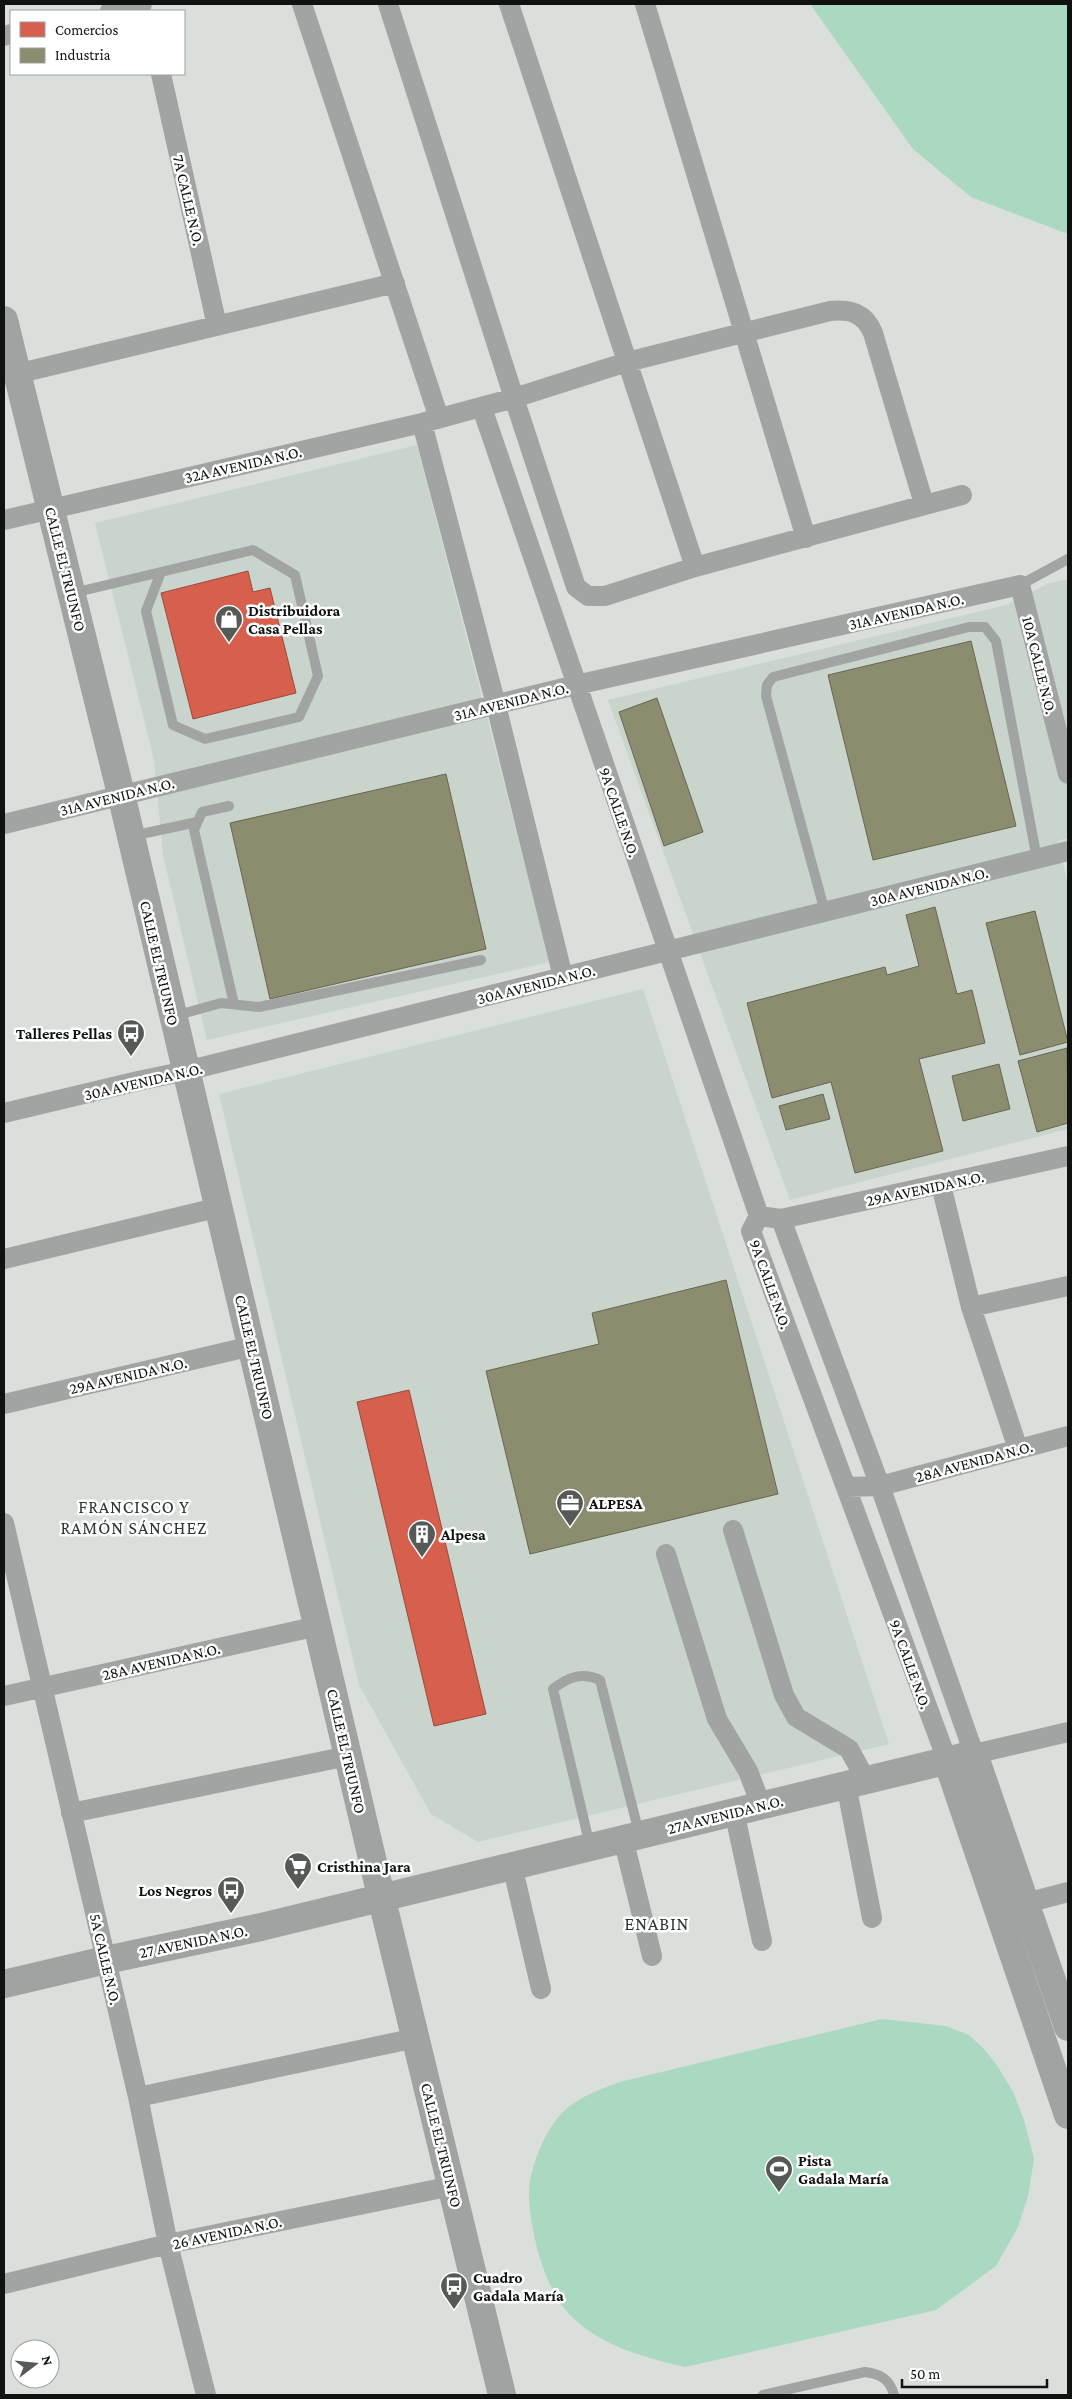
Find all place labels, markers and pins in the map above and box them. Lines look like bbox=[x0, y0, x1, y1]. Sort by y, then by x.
place label: Distribuidora Casa Pellas bbox=[248, 602, 341, 637]
shop icon: Distribuidora Casa Pellas bbox=[214, 604, 244, 643]
bus stop icon: Talleres Pellas bbox=[116, 1018, 146, 1057]
place label: Talleres Pellas bbox=[16, 1025, 112, 1042]
office icon: ALPESA bbox=[555, 1488, 585, 1527]
place label: ALPESA bbox=[588, 1495, 643, 1512]
building icon: Alpesa bbox=[407, 1519, 437, 1558]
place label: Alpesa bbox=[440, 1526, 486, 1543]
supermarket icon: Cristhina Jara bbox=[283, 1851, 313, 1890]
place label: Cristhina Jara bbox=[317, 1858, 411, 1875]
bus stop icon: Los Negros bbox=[216, 1875, 246, 1914]
place label: Los Negros bbox=[138, 1882, 212, 1899]
place label: Pista Gadala María bbox=[798, 2152, 889, 2187]
sports icon: Pista Gadala María bbox=[764, 2154, 794, 2193]
place label: Cuadro Gadala María bbox=[473, 2269, 564, 2304]
bus stop icon: Cuadro Gadala María bbox=[439, 2271, 469, 2310]

